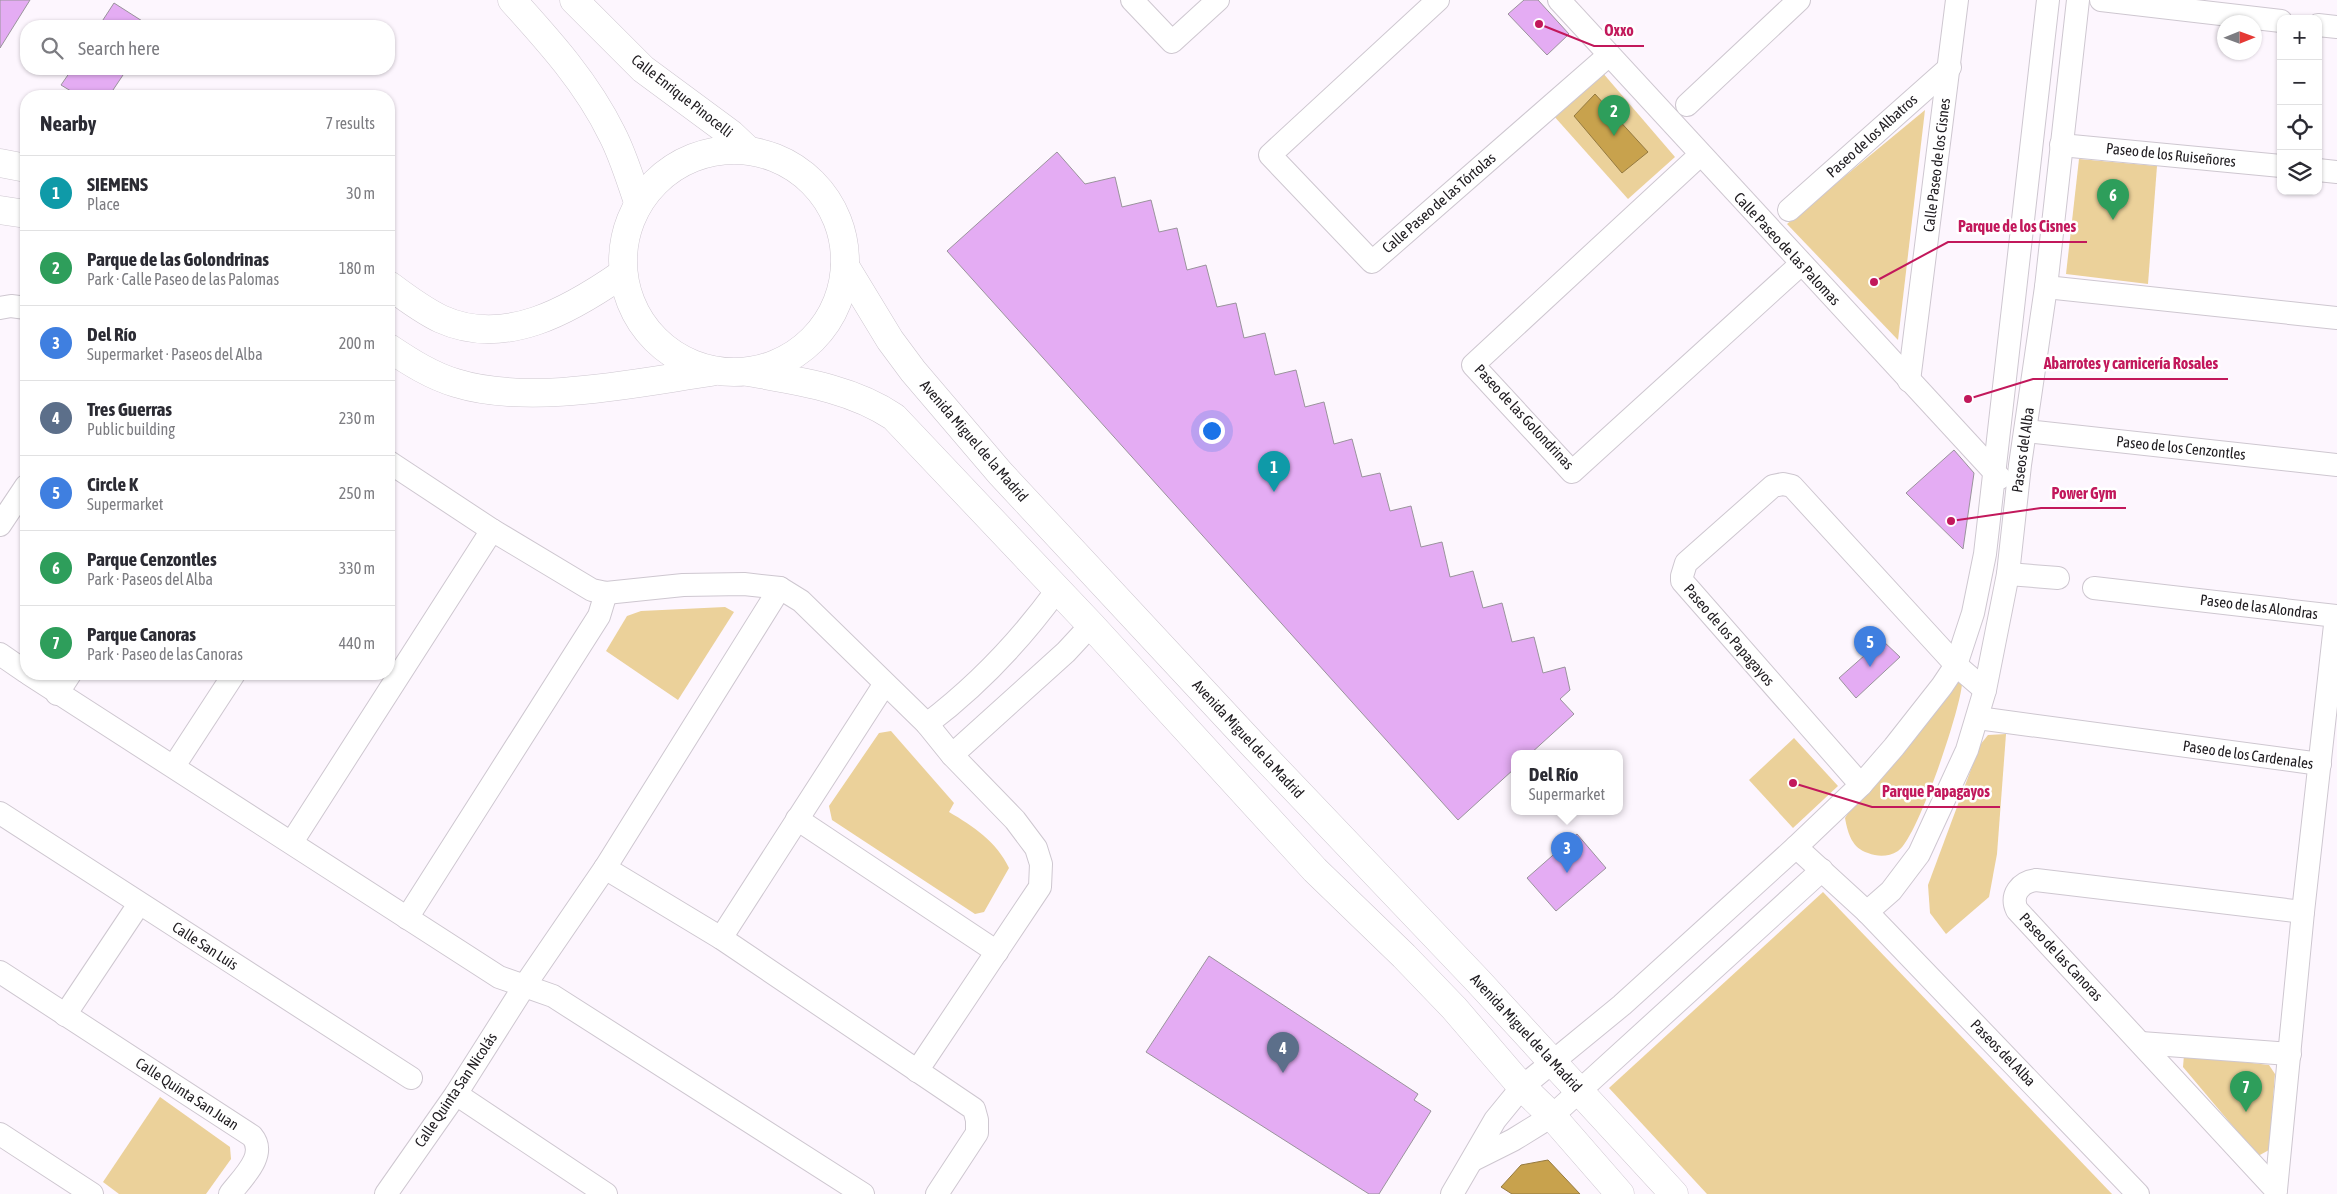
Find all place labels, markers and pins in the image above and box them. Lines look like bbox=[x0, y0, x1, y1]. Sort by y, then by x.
callout: Oxxo bbox=[1594, 15, 1644, 46]
pin: 2 bbox=[1598, 95, 1630, 136]
pin: 6 bbox=[2097, 179, 2129, 220]
callout: Parque de los Cisnes bbox=[1948, 211, 2087, 242]
callout: Abarrotes y carnicería Rosales bbox=[2033, 348, 2228, 379]
pin: 1 bbox=[1258, 451, 1290, 492]
callout: Power Gym bbox=[2041, 477, 2126, 508]
pin: 5 bbox=[1854, 626, 1886, 667]
callout: Parque Papagayos bbox=[1872, 776, 2000, 807]
pin: 3 bbox=[1551, 832, 1583, 873]
pin: 4 bbox=[1267, 1032, 1299, 1073]
pin: 7 bbox=[2230, 1071, 2262, 1112]

